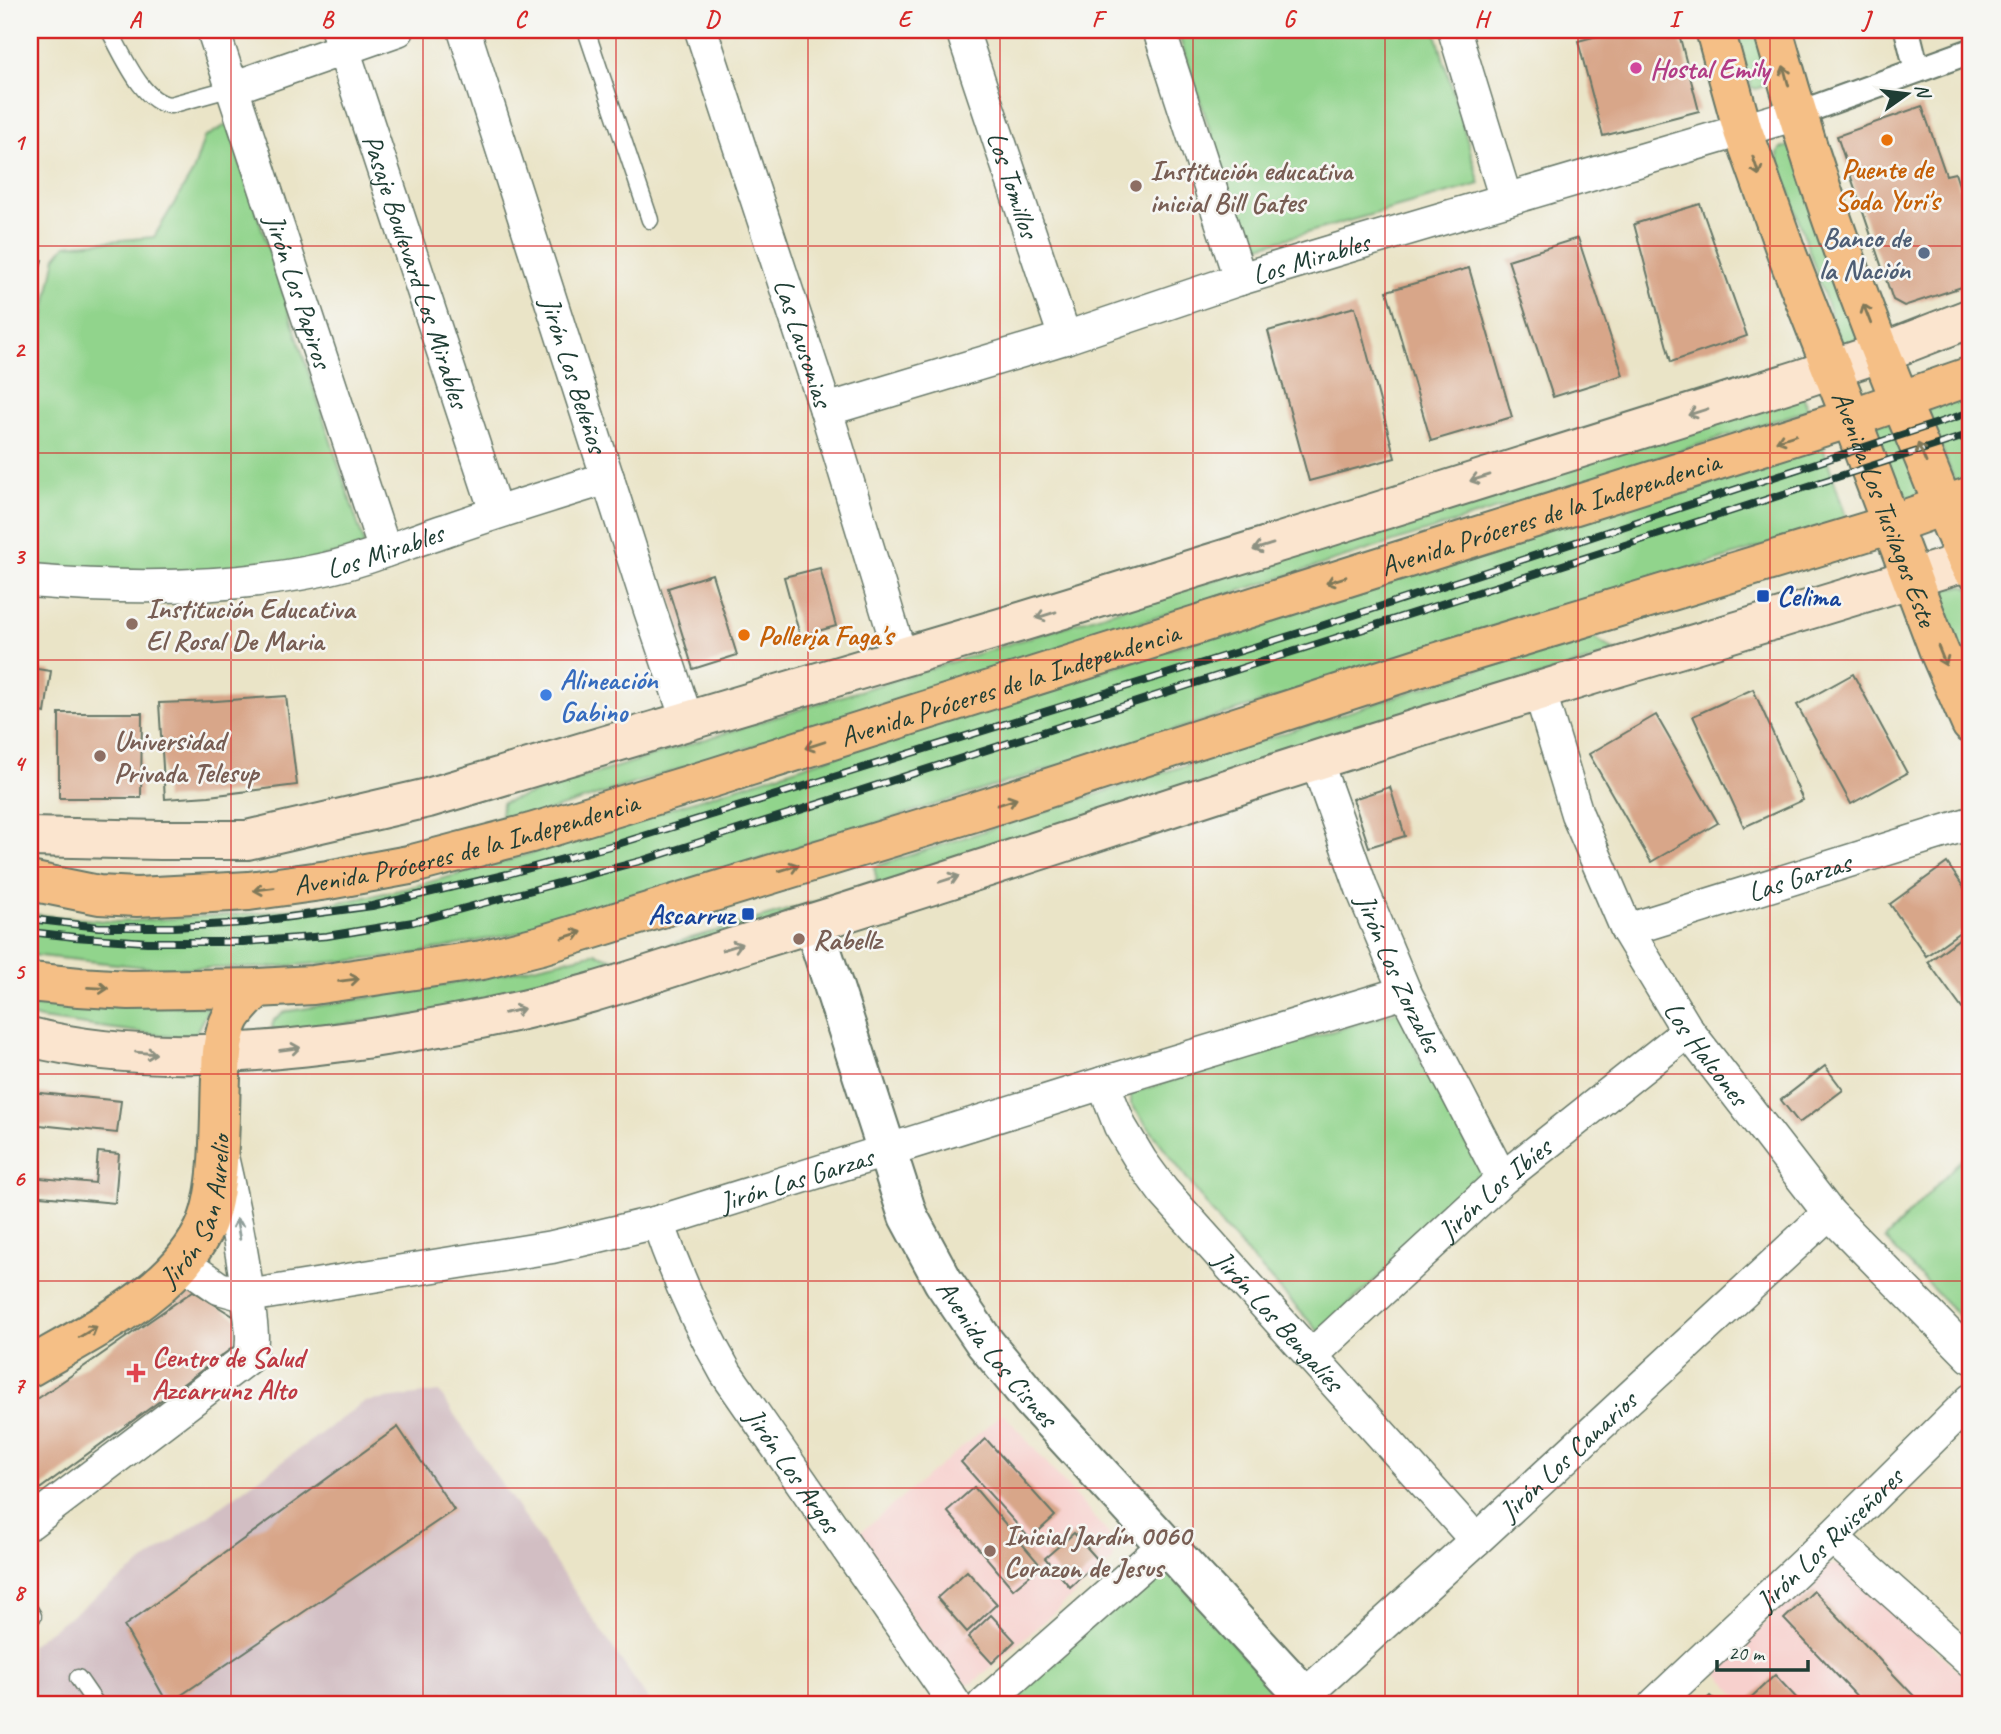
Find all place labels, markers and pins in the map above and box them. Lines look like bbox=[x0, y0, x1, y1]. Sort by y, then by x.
place label: Hostal Emily bbox=[1650, 51, 1773, 86]
marker: Hostal Emily bbox=[1628, 60, 1644, 76]
marker: Puente de Soda Yuri's bbox=[1879, 132, 1895, 148]
place label: Puente de Soda Yuri's bbox=[1835, 151, 1943, 218]
place label: Institución educativa inicial Bill Gates bbox=[1150, 153, 1355, 220]
marker: Institución educativa inicial Bill Gates bbox=[1128, 178, 1144, 194]
place label: Banco de la Nación bbox=[1819, 220, 1913, 287]
marker: Banco de la Nación bbox=[1916, 245, 1932, 261]
place label: Celima bbox=[1777, 579, 1842, 614]
marker: Celima bbox=[1755, 588, 1771, 604]
place label: Institución Educativa El Rosal De Maria bbox=[146, 591, 357, 658]
marker: Institución Educativa El Rosal De Maria bbox=[124, 616, 140, 632]
place label: Pollerįa Faga's bbox=[758, 618, 896, 653]
marker: Pollerįa Faga's bbox=[736, 627, 752, 643]
place label: Alineación Gabino bbox=[560, 662, 659, 729]
marker: Alineación Gabino bbox=[538, 687, 554, 703]
place label: Universidad Privada Telesup bbox=[114, 723, 261, 790]
marker: Universidad Privada Telesup bbox=[92, 748, 108, 764]
place label: Ascarruz bbox=[648, 897, 737, 932]
marker: Ascarruz bbox=[740, 906, 756, 922]
place label: Rabellz bbox=[813, 922, 884, 957]
marker: Rabellz bbox=[791, 931, 807, 947]
place label: Centro de Salud Azcarrunz Alto bbox=[152, 1340, 309, 1407]
marker: Centro de Salud Azcarrunz Alto bbox=[126, 1363, 146, 1383]
place label: Inicial Jardín 0060 Corazon de Jesus bbox=[1004, 1518, 1194, 1585]
marker: Inicial Jardín 0060 Corazon de Jesus bbox=[982, 1543, 998, 1559]

